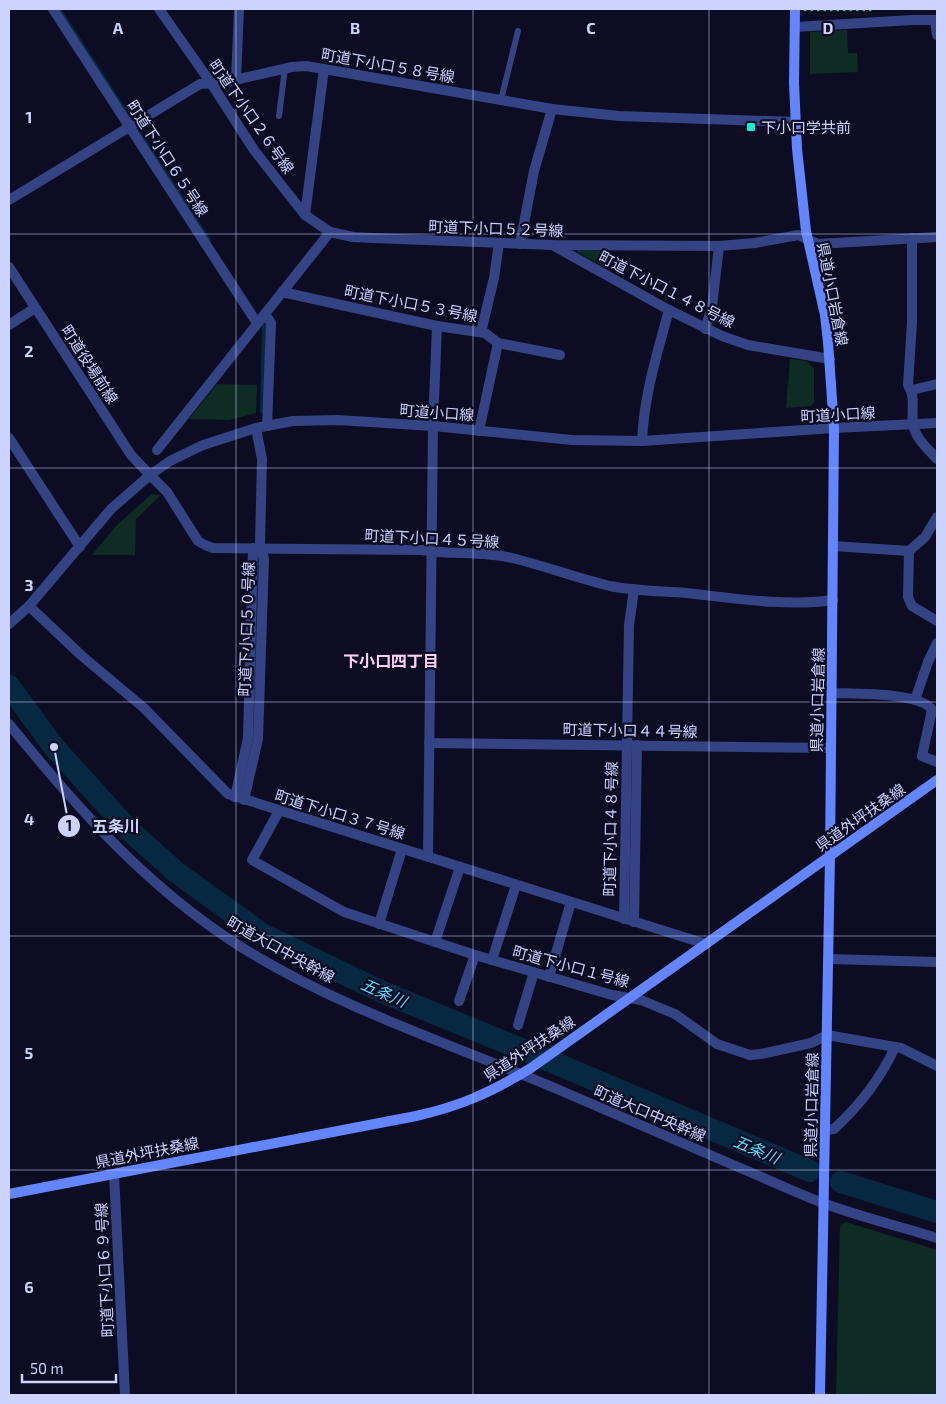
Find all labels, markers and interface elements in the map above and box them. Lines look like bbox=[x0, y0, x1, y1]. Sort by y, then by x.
text: A bbox=[113, 18, 124, 37]
text: B bbox=[350, 18, 360, 37]
text: C bbox=[586, 18, 596, 37]
text: D bbox=[823, 18, 834, 37]
street label: 町道下小口５８号線 bbox=[320, 44, 456, 86]
street label: 町道下小口２６号線 bbox=[206, 56, 298, 176]
street label: 町道下小口６５号線 bbox=[124, 96, 212, 220]
text: 1 bbox=[26, 107, 32, 126]
place label: 下小口学共前 bbox=[761, 118, 851, 136]
marker: 下小口学共前 bbox=[745, 121, 757, 133]
street label: 町道下小口５２号線 bbox=[428, 217, 564, 239]
street label: 県道小口岩倉線 bbox=[814, 241, 852, 347]
street label: 町道下小口１４８号線 bbox=[596, 247, 738, 331]
street label: 町道下小口５３号線 bbox=[343, 281, 479, 325]
street label: 町道役場前線 bbox=[58, 321, 122, 407]
text: 2 bbox=[24, 341, 34, 360]
street label: 町道小口線 bbox=[399, 400, 475, 424]
street label: 町道小口線 bbox=[800, 403, 876, 425]
street label: 町道下小口４５号線 bbox=[364, 525, 500, 551]
street label: 町道下小口５０号線 bbox=[235, 561, 257, 697]
text: 3 bbox=[24, 575, 34, 594]
street label: 県道小口岩倉線 bbox=[807, 647, 827, 753]
district label: 下小口四丁目 bbox=[343, 651, 439, 670]
street label: 町道下小口４４号線 bbox=[562, 720, 698, 740]
street label: 町道下小口４８号線 bbox=[600, 761, 620, 897]
street label: 県道外坪扶桑線 bbox=[812, 780, 908, 854]
street label: 町道下小口３７号線 bbox=[273, 786, 407, 842]
text: 4 bbox=[24, 809, 34, 828]
callout: 五条川 bbox=[57, 810, 150, 841]
text: 1 bbox=[66, 816, 72, 834]
text: 五条川 bbox=[92, 816, 140, 835]
street label: 町道大口中央幹線 bbox=[224, 912, 338, 986]
street label: 町道下小口１号線 bbox=[511, 942, 631, 990]
water label: 五条川 bbox=[358, 974, 412, 1011]
street label: 県道外坪扶桑線 bbox=[480, 1012, 578, 1084]
text: 5 bbox=[25, 1043, 34, 1062]
street label: 県道小口岩倉線 bbox=[801, 1052, 821, 1158]
street label: 町道大口中央幹線 bbox=[591, 1081, 709, 1145]
water label: 五条川 bbox=[731, 1131, 785, 1168]
street label: 県道外坪扶桑線 bbox=[94, 1133, 200, 1171]
street label: 町道下小口６９号線 bbox=[91, 1202, 117, 1338]
text: 6 bbox=[24, 1277, 34, 1296]
scale bar bbox=[22, 1352, 116, 1384]
text: 50 m bbox=[30, 1359, 64, 1377]

